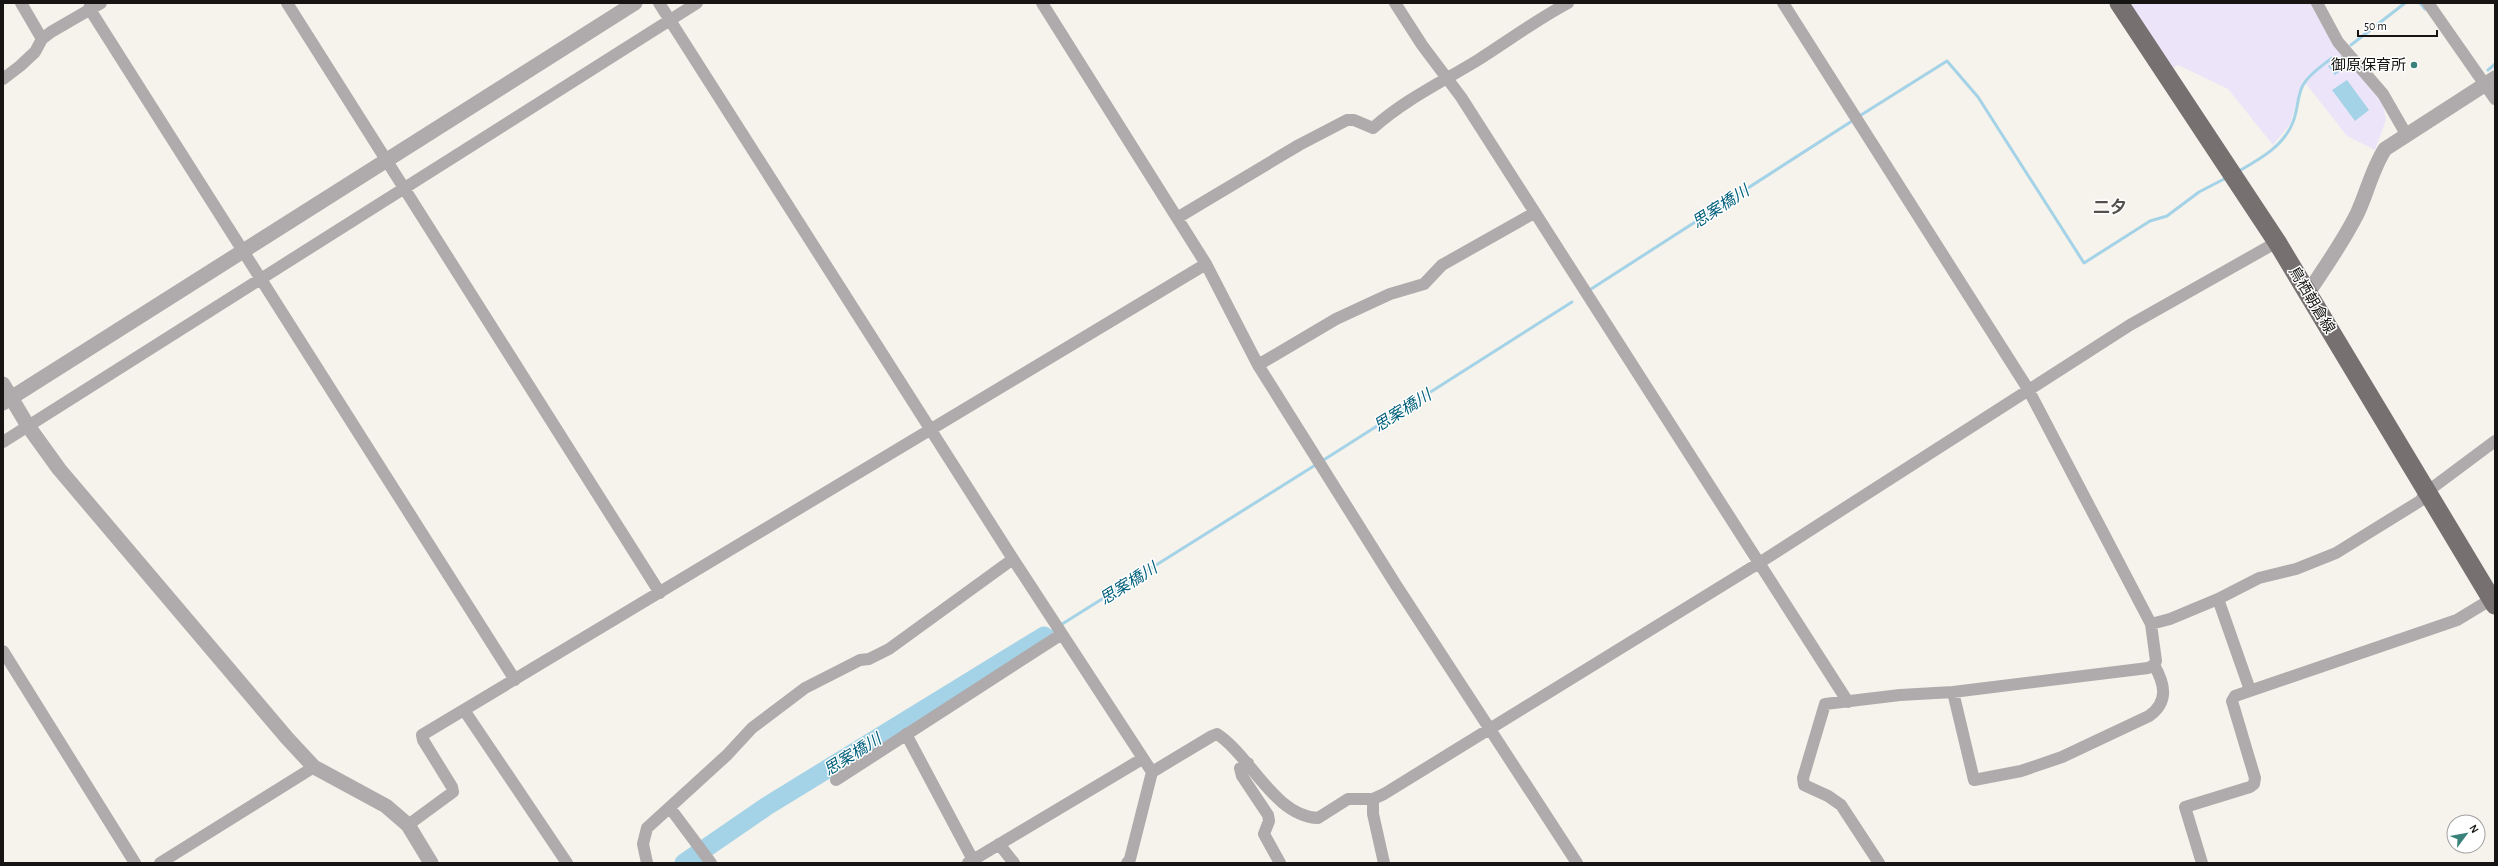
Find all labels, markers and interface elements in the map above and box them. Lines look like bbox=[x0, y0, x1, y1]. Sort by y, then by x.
scale bar bbox=[2358, 12, 2437, 38]
text: 50 m bbox=[2364, 20, 2387, 32]
place label: 御原保育所 bbox=[2331, 57, 2406, 73]
marker: 御原保育所 bbox=[2409, 60, 2419, 70]
water label: 思案橋川 bbox=[1689, 181, 1753, 231]
district label: 二夕 bbox=[2093, 198, 2127, 216]
street label: 鳥栖朝倉線 bbox=[2286, 264, 2338, 336]
water label: 思案橋川 bbox=[1371, 385, 1436, 435]
water label: 思案橋川 bbox=[1097, 558, 1162, 608]
water label: 思案橋川 bbox=[821, 729, 886, 779]
north arrow bbox=[2446, 814, 2486, 854]
text: N bbox=[2467, 823, 2481, 835]

